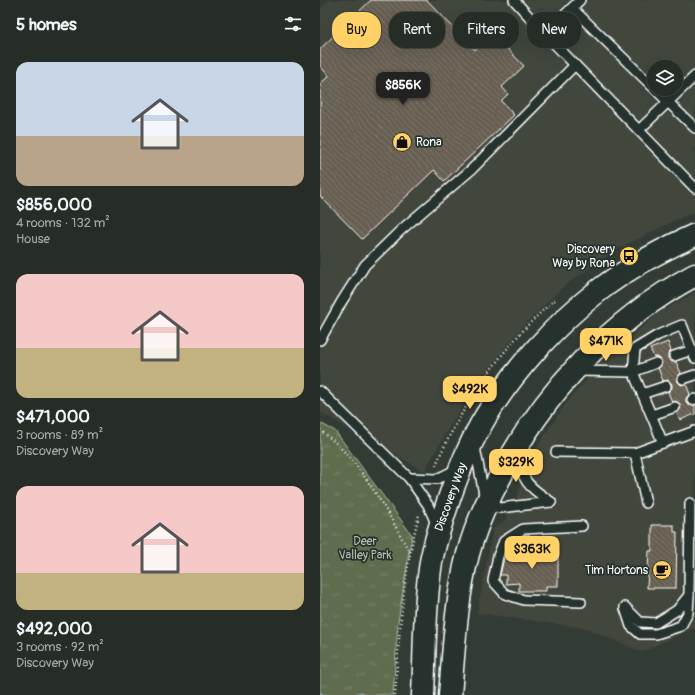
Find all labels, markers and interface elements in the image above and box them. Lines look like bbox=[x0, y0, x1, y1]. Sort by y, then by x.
chip: Buy bbox=[332, 12, 381, 48]
chip: Rent bbox=[389, 12, 445, 48]
chip: Filters bbox=[453, 12, 519, 48]
chip: New bbox=[527, 12, 581, 48]
icon: filters bbox=[282, 13, 304, 35]
text: 5 homes bbox=[16, 14, 77, 35]
map controls bbox=[647, 60, 683, 96]
button: layers bbox=[647, 60, 683, 96]
pin: $856K bbox=[375, 72, 431, 106]
text: $856K bbox=[385, 77, 421, 93]
icon: home bbox=[124, 88, 196, 160]
shop icon: Rona bbox=[391, 131, 413, 153]
place label: Rona bbox=[416, 135, 442, 150]
text: $856,000 bbox=[16, 194, 92, 215]
text: 4 rooms · 132 m² bbox=[16, 215, 110, 231]
text: House bbox=[16, 231, 50, 247]
place label: Discovery Way by Rona bbox=[552, 242, 615, 271]
bus stop icon: Discovery Way by Rona bbox=[618, 245, 640, 267]
icon: home bbox=[124, 300, 196, 372]
pin: $471K bbox=[578, 328, 634, 362]
text: $471K bbox=[589, 333, 623, 349]
pin: $492K bbox=[442, 376, 498, 410]
text: $492K bbox=[452, 381, 488, 397]
text: $471,000 bbox=[16, 406, 90, 427]
text: 3 rooms · 89 m² bbox=[16, 427, 103, 443]
text: Discovery Way bbox=[16, 443, 94, 459]
pin: $329K bbox=[488, 449, 544, 483]
text: $329K bbox=[498, 454, 534, 470]
street label: Discovery Way bbox=[432, 461, 470, 533]
icon: home bbox=[124, 512, 196, 584]
park label: Deer Valley Park bbox=[338, 534, 392, 563]
pin: $363K bbox=[504, 536, 560, 570]
text: $363K bbox=[514, 541, 550, 557]
cafe icon: Tim Hortons bbox=[651, 559, 673, 581]
place label: Tim Hortons bbox=[585, 563, 649, 578]
text: $492,000 bbox=[16, 618, 92, 639]
text: 3 rooms · 92 m² bbox=[16, 639, 104, 655]
text: Discovery Way bbox=[16, 655, 94, 671]

